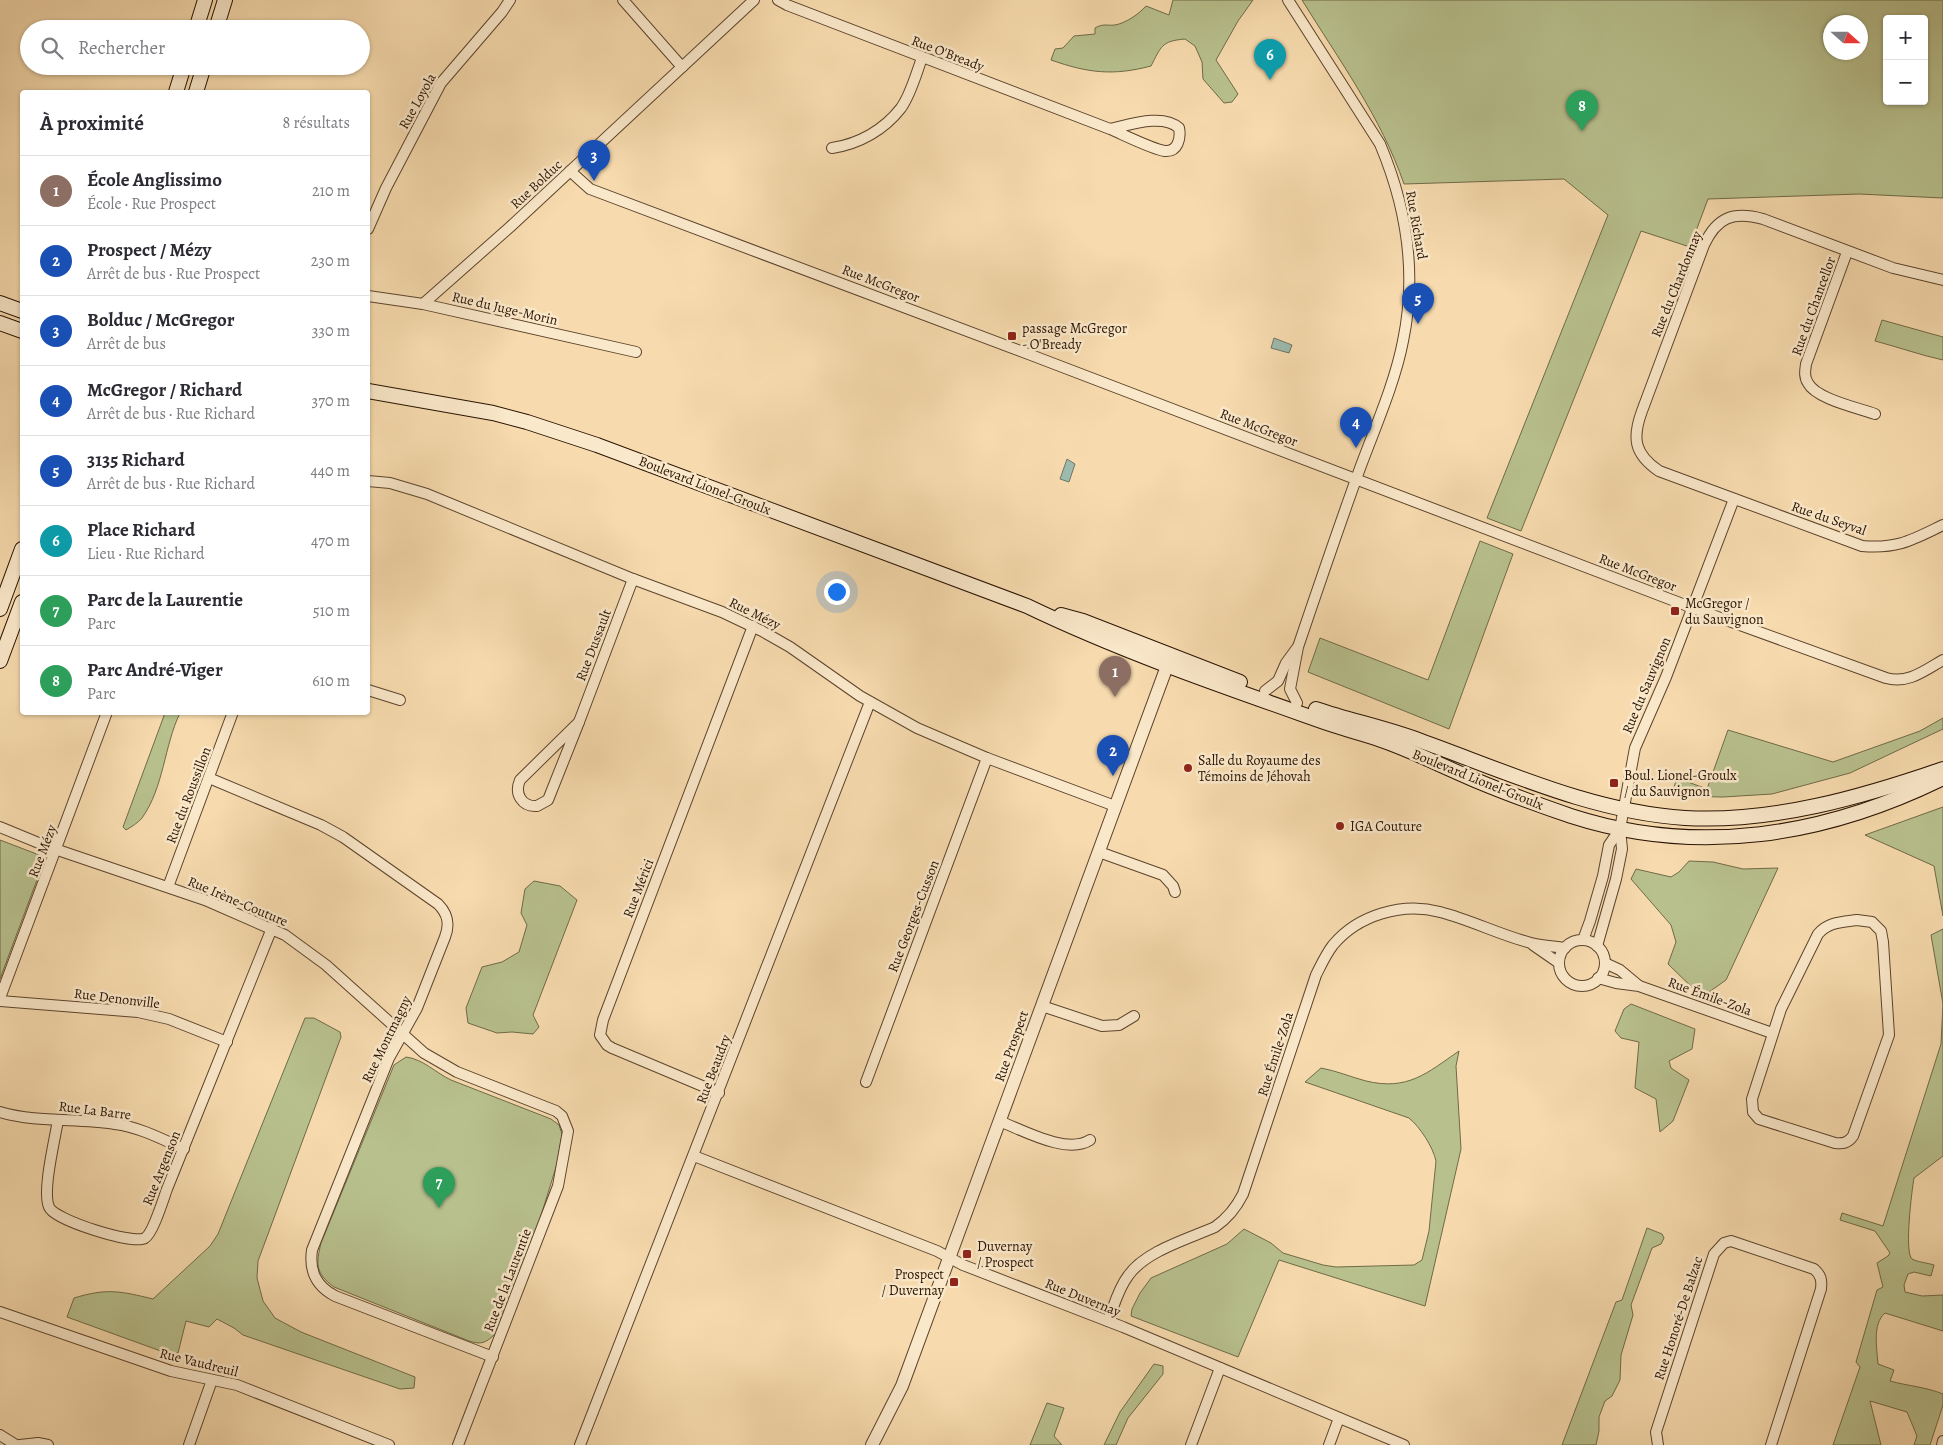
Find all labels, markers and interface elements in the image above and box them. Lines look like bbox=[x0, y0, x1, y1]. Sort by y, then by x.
north arrow bbox=[1823, 15, 1868, 60]
map controls bbox=[1883, 15, 1928, 105]
button: + bbox=[1883, 15, 1928, 60]
search box bbox=[20, 20, 370, 75]
street label: Rue O'Bready bbox=[909, 31, 988, 76]
icon: search bbox=[38, 34, 66, 62]
text: Rechercher bbox=[78, 35, 165, 61]
pin: 6 bbox=[1254, 39, 1286, 80]
button: − bbox=[1883, 60, 1928, 105]
street label: Rue Loyola bbox=[394, 69, 441, 133]
pin: 8 bbox=[1566, 90, 1598, 131]
text: À proximité bbox=[40, 109, 144, 137]
text: 8 résultats bbox=[282, 112, 350, 134]
pin: 3 bbox=[578, 140, 610, 181]
street label: Rue Bolduc bbox=[506, 155, 566, 213]
text: École Anglissimo bbox=[87, 167, 222, 193]
text: 1 bbox=[53, 180, 59, 202]
text: 210 m bbox=[312, 180, 350, 202]
street label: Rue Richard bbox=[1401, 189, 1432, 262]
text: École · Rue Prospect bbox=[87, 193, 216, 215]
street label: Rue du Chardonnay bbox=[1646, 228, 1707, 340]
text: Prospect / Mézy bbox=[87, 237, 211, 263]
text: 2 bbox=[52, 250, 60, 272]
text: 230 m bbox=[311, 250, 350, 272]
street label: Rue du Chancellor bbox=[1787, 253, 1840, 358]
street label: Rue McGregor bbox=[839, 260, 923, 307]
text: Arrêt de bus · Rue Prospect bbox=[87, 263, 260, 285]
pin: 5 bbox=[1402, 283, 1434, 324]
street label: Rue du Juge-Morin bbox=[450, 287, 560, 330]
text: Bolduc / McGregor bbox=[87, 307, 235, 333]
place label: passage McGregor - O'Bready bbox=[1022, 319, 1128, 354]
text: 3 bbox=[53, 320, 59, 342]
text: 330 m bbox=[312, 320, 350, 342]
marker: passage McGregor - O'Bready bbox=[1006, 330, 1018, 342]
text: Arrêt de bus bbox=[87, 333, 166, 355]
text: McGregor / Richard bbox=[87, 377, 242, 403]
text: 4 bbox=[52, 390, 60, 412]
text: 370 m bbox=[312, 390, 350, 412]
text: Arrêt de bus · Rue Richard bbox=[87, 403, 255, 425]
street label: Rue McGregor bbox=[1217, 404, 1301, 451]
pin: 4 bbox=[1340, 407, 1372, 448]
text: 3135 Richard bbox=[87, 447, 185, 473]
street label: Boulevard Lionel-Groulx bbox=[636, 451, 774, 520]
text: 5 bbox=[53, 460, 59, 482]
text: 440 m bbox=[310, 460, 350, 482]
text: Arrêt de bus · Rue Richard bbox=[87, 473, 255, 495]
street label: Rue du Seyval bbox=[1789, 497, 1869, 540]
text: Place Richard bbox=[87, 517, 195, 543]
text: 6 bbox=[52, 530, 60, 552]
text: 470 m bbox=[311, 530, 350, 552]
text: Lieu · Rue Richard bbox=[87, 543, 205, 565]
street label: Rue McGregor bbox=[1596, 549, 1680, 596]
your location bbox=[824, 579, 850, 605]
text: Parc de la Laurentie bbox=[87, 587, 243, 613]
street label: Rue Mézy bbox=[726, 593, 784, 634]
place label: McGregor / du Sauvignon bbox=[1685, 594, 1764, 629]
text: 7 bbox=[53, 600, 59, 622]
text: 510 m bbox=[313, 600, 350, 622]
marker: McGregor / du Sauvignon bbox=[1669, 605, 1681, 617]
street label: Rue Dussault bbox=[571, 606, 616, 684]
text: Parc bbox=[87, 613, 116, 635]
street label: Rue du Sauvignon bbox=[1618, 634, 1676, 736]
pin: 1 bbox=[1099, 656, 1131, 697]
text: Parc André-Viger bbox=[87, 657, 223, 683]
text: 8 bbox=[52, 670, 60, 692]
text: 610 m bbox=[312, 670, 350, 692]
text: Parc bbox=[87, 683, 116, 705]
pin: 2 bbox=[1097, 735, 1129, 776]
street label: Rue du Roussillon bbox=[161, 744, 216, 846]
street label: Boulevard Lionel-Groulx bbox=[1409, 744, 1547, 815]
place label: Salle du Royaume des Témoins de Jéhovah bbox=[1198, 751, 1321, 786]
marker: Salle du Royaume des Témoins de Jéhovah bbox=[1182, 762, 1194, 774]
place label: Boul. Lionel-Groulx / du Sauvignon bbox=[1624, 766, 1737, 801]
marker: Boul. Lionel-Groulx / du Sauvignon bbox=[1608, 777, 1620, 789]
place label: IGA Couture bbox=[1350, 817, 1422, 836]
marker: IGA Couture bbox=[1334, 820, 1346, 832]
street label: Rue Mézy bbox=[24, 821, 62, 880]
street label: Rue Mérici bbox=[619, 856, 658, 920]
street label: Rue Georges-Cusson bbox=[883, 857, 944, 975]
street label: Rue Irène-Couture bbox=[185, 872, 291, 931]
street label: Rue Émile-Zola bbox=[1665, 973, 1755, 1021]
street label: Rue Denonville bbox=[73, 984, 161, 1013]
street label: Rue Montmagny bbox=[357, 992, 416, 1086]
street label: Rue Prospect bbox=[990, 1008, 1033, 1084]
street label: Rue Émile-Zola bbox=[1253, 1009, 1298, 1099]
street label: Rue Beaudry bbox=[692, 1031, 736, 1107]
street label: Rue La Barre bbox=[58, 1097, 132, 1124]
street label: Rue Argenson bbox=[138, 1128, 185, 1208]
pin: 7 bbox=[423, 1167, 455, 1208]
street label: Rue de la Laurentie bbox=[479, 1226, 536, 1335]
place label: Duvernay / Prospect bbox=[977, 1237, 1034, 1272]
marker: Duvernay / Prospect bbox=[961, 1248, 973, 1260]
street label: Rue Honoré-De Balzac bbox=[1649, 1254, 1707, 1382]
place label: Prospect / Duvernay bbox=[881, 1265, 945, 1300]
street label: Rue Duvernay bbox=[1042, 1274, 1124, 1322]
marker: Prospect / Duvernay bbox=[948, 1276, 960, 1288]
street label: Rue Vaudreuil bbox=[158, 1344, 241, 1382]

